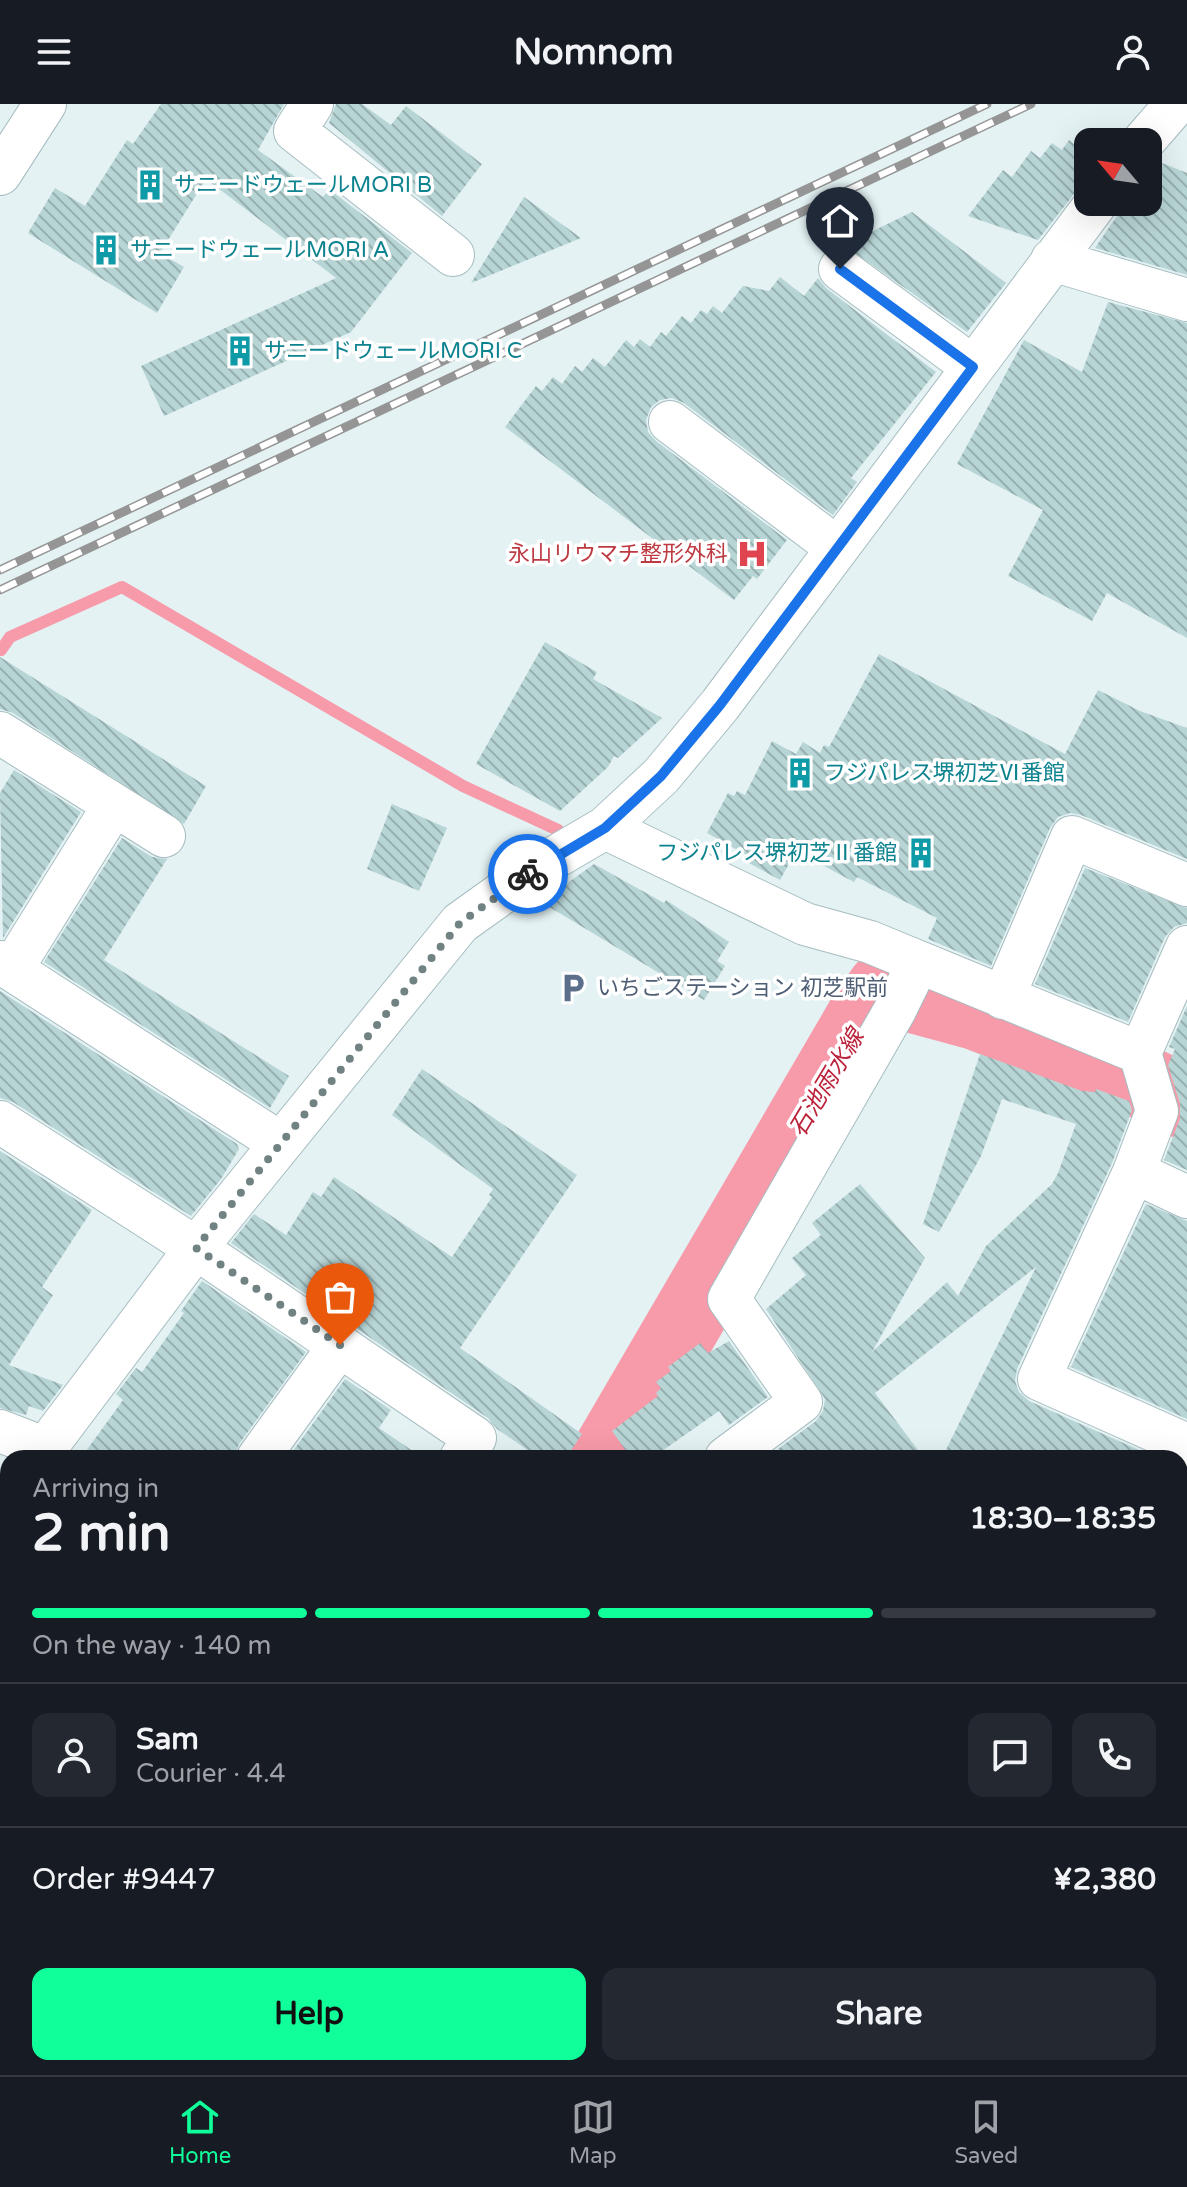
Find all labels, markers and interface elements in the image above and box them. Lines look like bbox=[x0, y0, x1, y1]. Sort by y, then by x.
icon: menu bbox=[32, 30, 76, 74]
icon: person bbox=[1111, 30, 1155, 74]
text: Nomnom bbox=[513, 31, 674, 74]
north arrow bbox=[1074, 128, 1162, 216]
map controls bbox=[1074, 128, 1162, 216]
building icon: サニードウェールMORI B bbox=[133, 168, 167, 202]
place label: サニードウェールMORI B bbox=[174, 172, 432, 198]
pin bbox=[806, 187, 874, 269]
icon: home bbox=[818, 199, 862, 243]
building icon: サニードウェールMORI A bbox=[89, 233, 123, 267]
place label: サニードウェールMORI A bbox=[130, 237, 389, 263]
building icon: サニードウェールMORI C bbox=[223, 334, 257, 368]
place label: サニードウェールMORI C bbox=[264, 338, 522, 364]
hospital icon: 永山リウマチ整形外科 bbox=[735, 537, 769, 571]
place label: 永山リウマチ整形外科 bbox=[508, 541, 728, 567]
building icon: フジパレス堺初芝Ⅵ番館 bbox=[783, 756, 817, 790]
place label: フジパレス堺初芝Ⅵ番館 bbox=[824, 760, 1065, 786]
courier bbox=[488, 834, 568, 914]
building icon: フジパレス堺初芝Ⅱ番館 bbox=[904, 836, 938, 870]
place label: フジパレス堺初芝Ⅱ番館 bbox=[656, 840, 897, 866]
icon: bike bbox=[506, 852, 550, 896]
parking icon: いちごステーション 初芝駅前 bbox=[556, 971, 590, 1005]
place label: いちごステーション 初芝駅前 bbox=[597, 975, 888, 1001]
water label: 石池雨水線 bbox=[784, 1022, 872, 1142]
pin bbox=[306, 1263, 374, 1345]
icon: bag bbox=[318, 1275, 362, 1319]
text: Arriving in bbox=[32, 1473, 159, 1504]
text: 18:30–18:35 bbox=[969, 1500, 1156, 1537]
text: 2 min bbox=[32, 1502, 171, 1565]
text: On the way · 140 m bbox=[32, 1630, 271, 1661]
button: person bbox=[32, 1713, 116, 1797]
button: chat bbox=[968, 1713, 1052, 1797]
button: phone bbox=[1072, 1713, 1156, 1797]
text: Sam bbox=[136, 1721, 199, 1758]
text: Courier · 4.4 bbox=[136, 1758, 286, 1789]
text: Order #9447 bbox=[32, 1861, 216, 1898]
text: ¥2,380 bbox=[1053, 1861, 1156, 1898]
button: Help bbox=[32, 1968, 586, 2060]
button: Share bbox=[602, 1968, 1156, 2060]
tab: Home bbox=[169, 2095, 231, 2169]
tab: Map bbox=[569, 2095, 617, 2169]
tab: Saved bbox=[954, 2095, 1018, 2169]

